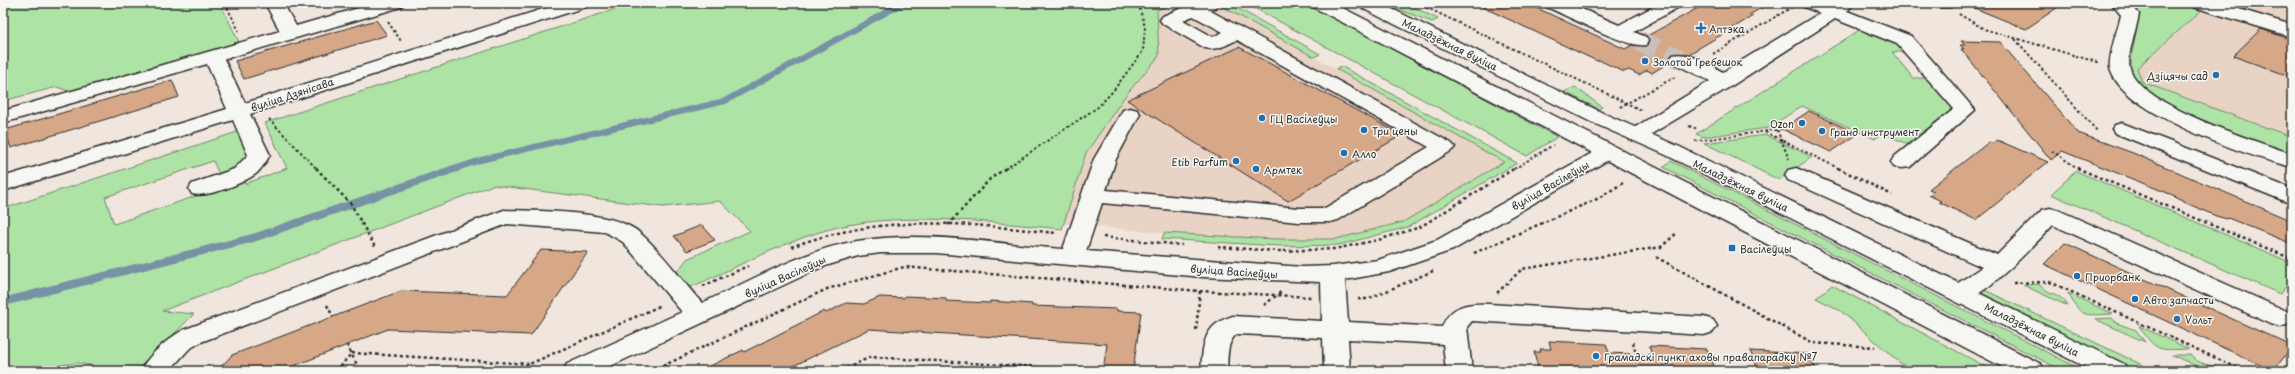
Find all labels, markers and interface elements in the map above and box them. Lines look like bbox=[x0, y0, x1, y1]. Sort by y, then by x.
street label: Маладзёжная вуліца bbox=[1399, 14, 1501, 75]
place label: Аптэка bbox=[1709, 21, 1745, 36]
marker: Аптэка bbox=[1696, 23, 1706, 33]
place label: Золотой Гребешок bbox=[1653, 54, 1742, 69]
marker: Золотой Гребешок bbox=[1640, 56, 1650, 66]
place label: Дзіцячы сад bbox=[2146, 68, 2208, 83]
marker: Дзіцячы сад bbox=[2211, 70, 2221, 80]
street label: вуліца Дзянісава bbox=[249, 73, 336, 115]
place label: ГЦ Васілеўцы bbox=[1270, 111, 1337, 126]
marker: ГЦ Васілеўцы bbox=[1257, 113, 1267, 123]
place label: Ozon bbox=[1770, 116, 1794, 131]
marker: Ozon bbox=[1797, 118, 1807, 128]
place label: Три цены bbox=[1372, 123, 1418, 138]
place label: Гранд инструмент bbox=[1830, 124, 1919, 139]
marker: Три цены bbox=[1359, 125, 1369, 135]
marker: Гранд инструмент bbox=[1817, 126, 1827, 136]
place label: Алло bbox=[1352, 146, 1377, 161]
marker: Алло bbox=[1339, 148, 1349, 158]
place label: Etib Parfum bbox=[1172, 154, 1228, 169]
street label: Маладзёжная вуліца bbox=[1690, 155, 1792, 216]
marker: Etib Parfum bbox=[1231, 156, 1241, 166]
street label: вуліца Васілеўцы bbox=[1508, 157, 1592, 214]
place label: Армтек bbox=[1264, 162, 1302, 177]
marker: Армтек bbox=[1251, 164, 1261, 174]
place label: Васілеўцы bbox=[1740, 241, 1791, 256]
marker: Васілеўцы bbox=[1727, 243, 1737, 253]
street label: вуліца Васілеўцы bbox=[742, 251, 828, 302]
street label: вуліца Васілеўцы bbox=[1190, 260, 1278, 283]
place label: Приорбанк bbox=[2085, 269, 2140, 284]
marker: Приорбанк bbox=[2072, 271, 2082, 281]
place label: Авто запчасти bbox=[2143, 292, 2214, 307]
marker: Авто запчасти bbox=[2130, 294, 2140, 304]
street label: Маладзёжная вуліца bbox=[1982, 299, 2083, 361]
place label: Vольт bbox=[2185, 312, 2213, 327]
marker: Vольт bbox=[2172, 314, 2182, 324]
place label: Грамадскі пункт аховы правапарадку №7 bbox=[1604, 349, 1817, 365]
marker: Грамадскі пункт аховы правапарадку №7 bbox=[1591, 351, 1601, 361]

